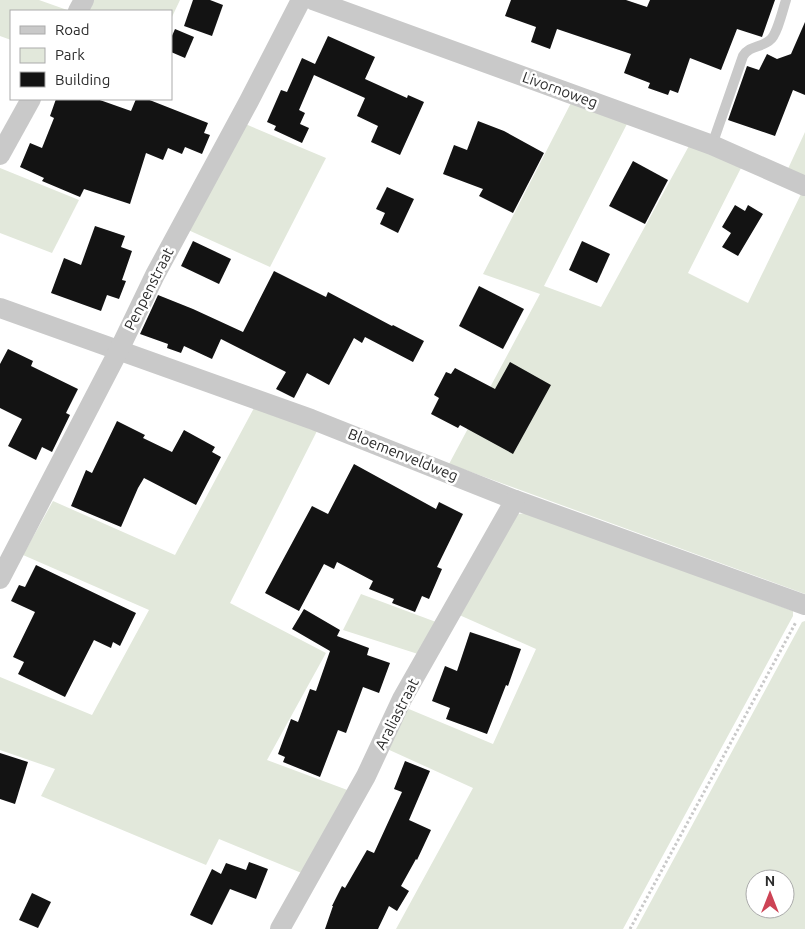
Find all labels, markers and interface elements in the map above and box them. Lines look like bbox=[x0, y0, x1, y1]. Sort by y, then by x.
legend bbox=[10, 10, 172, 100]
text: Road bbox=[55, 21, 90, 38]
text: Park bbox=[55, 46, 85, 63]
street label: Livornoweg bbox=[520, 68, 600, 111]
text: Building bbox=[55, 71, 110, 88]
street label: Penpenstraat bbox=[120, 244, 177, 333]
street label: Bloemenveldweg bbox=[346, 425, 461, 484]
street label: Araliastraat bbox=[371, 675, 422, 752]
north arrow bbox=[745, 869, 795, 919]
text: N bbox=[765, 873, 775, 889]

